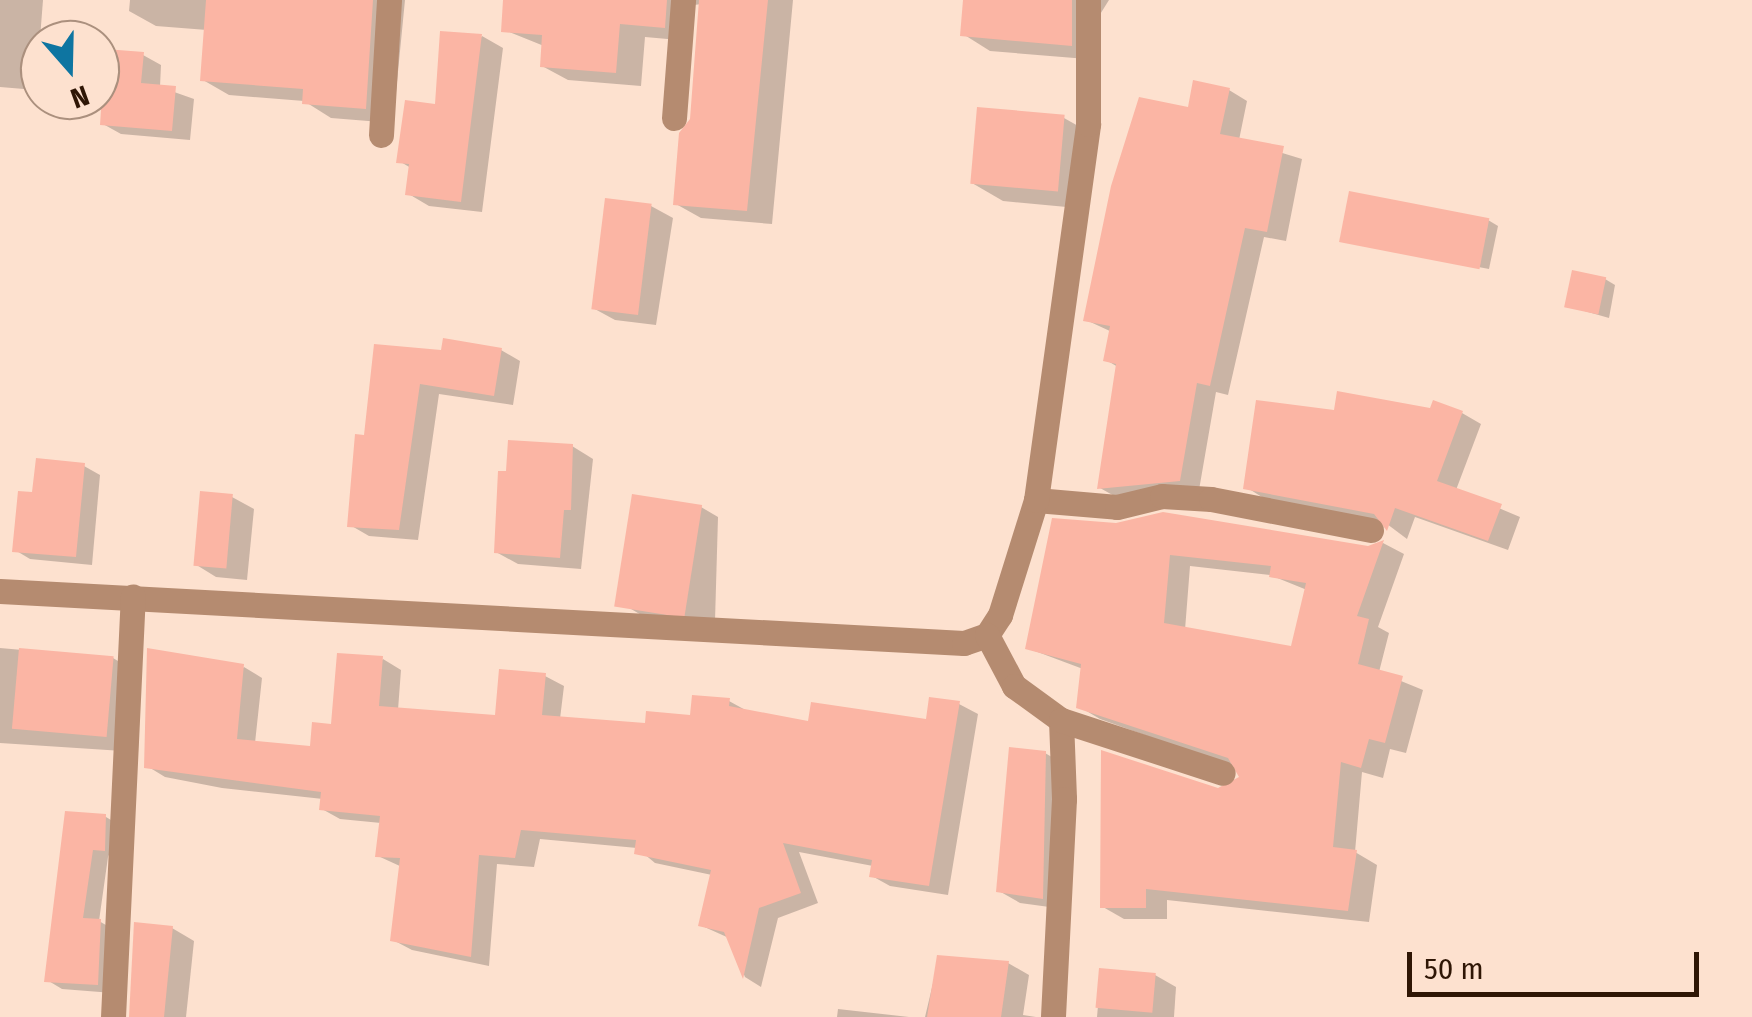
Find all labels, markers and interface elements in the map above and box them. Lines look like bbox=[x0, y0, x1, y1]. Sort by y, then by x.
north arrow bbox=[20, 20, 120, 120]
text: N bbox=[66, 78, 93, 115]
scale bar bbox=[1412, 932, 1704, 994]
text: 50 m bbox=[1424, 951, 1484, 987]

